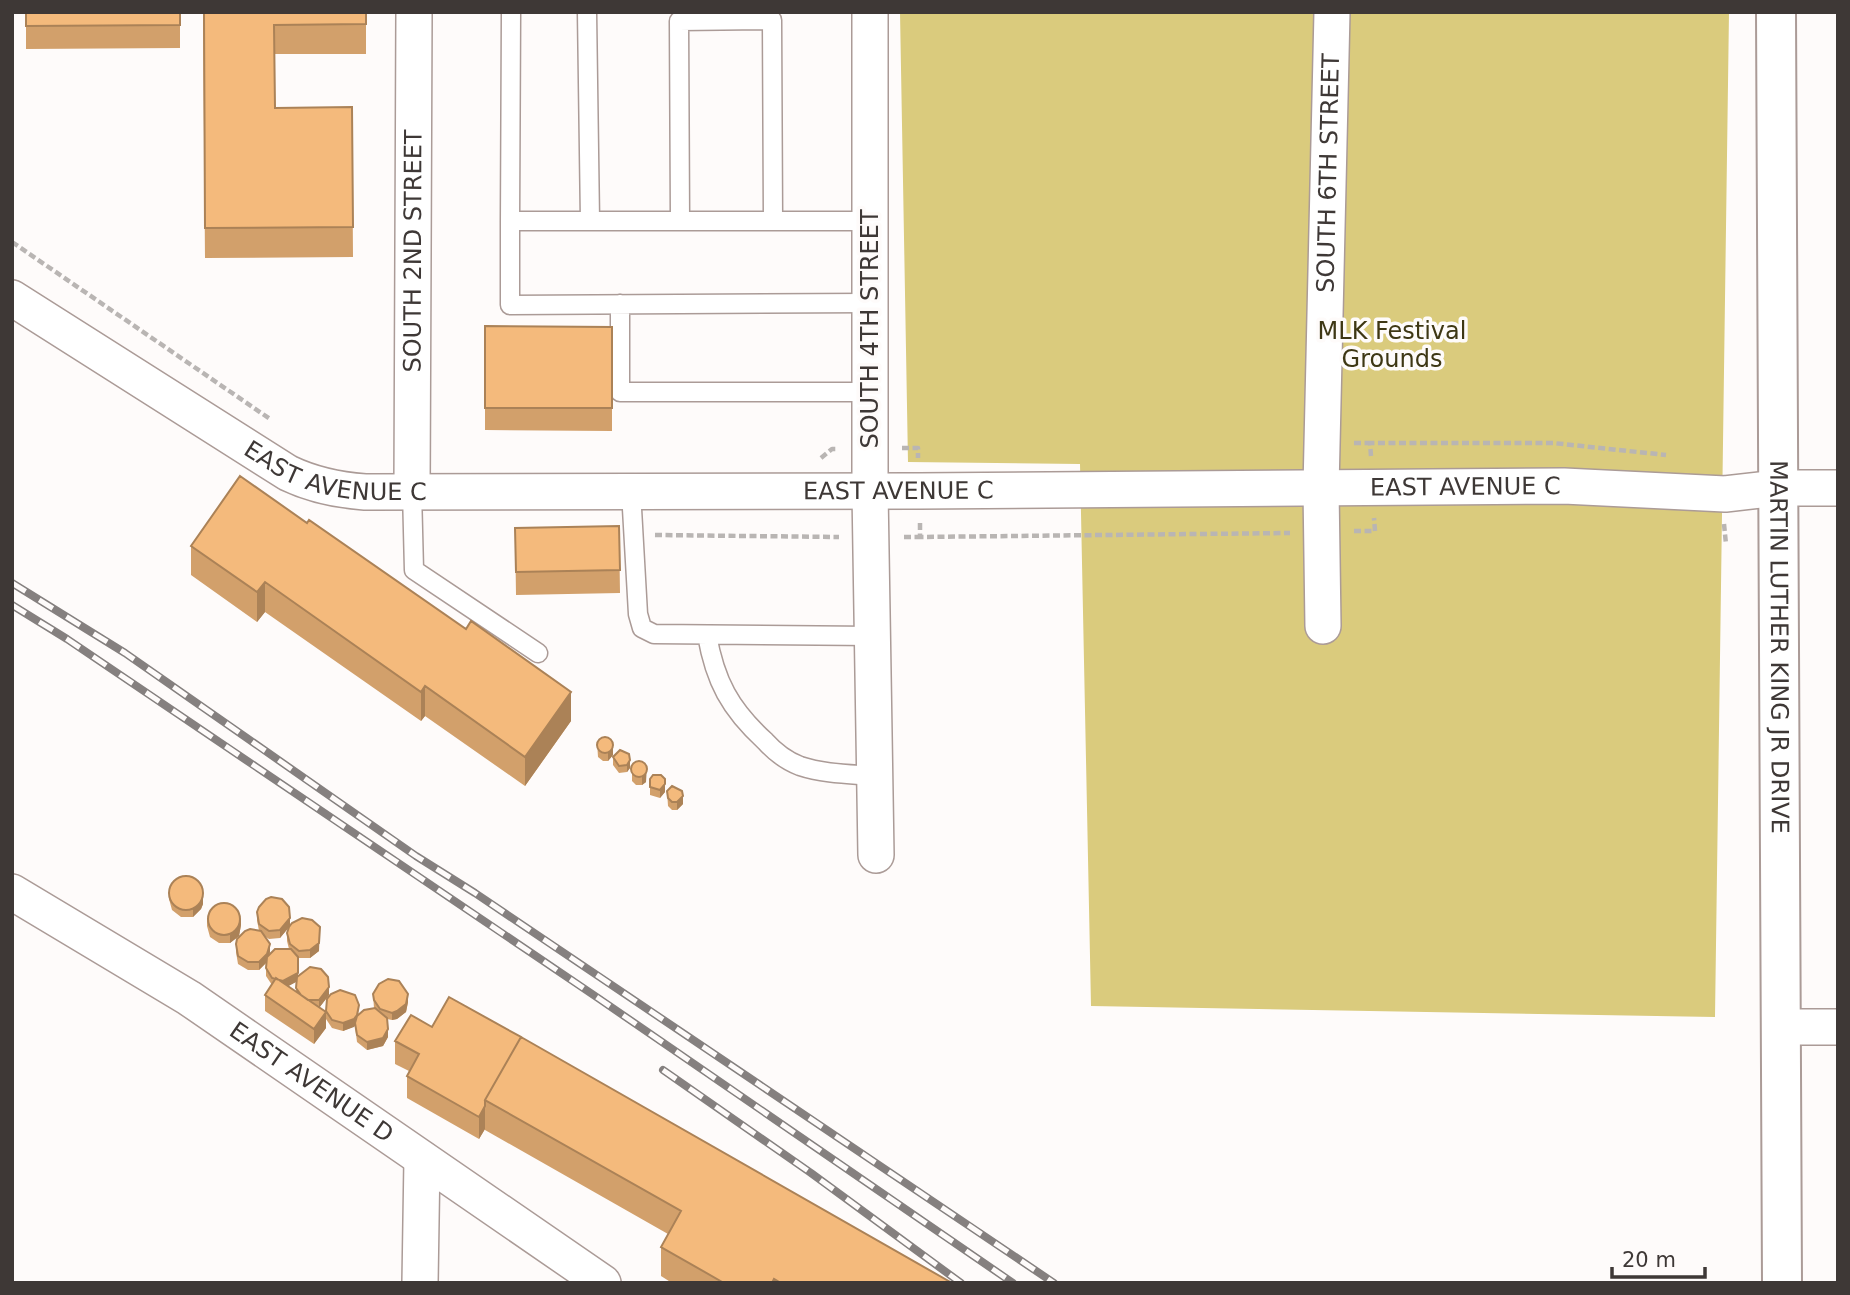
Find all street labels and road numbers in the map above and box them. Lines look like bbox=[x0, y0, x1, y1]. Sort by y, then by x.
street label: SOUTH 6TH STREET bbox=[1312, 53, 1345, 293]
street label: SOUTH 2ND STREET bbox=[398, 129, 428, 373]
street label: SOUTH 4TH STREET bbox=[856, 209, 884, 449]
street label: EAST AVENUE C bbox=[239, 435, 427, 506]
street label: MARTIN LUTHER KING JR DRIVE bbox=[1764, 460, 1794, 834]
street label: EAST AVENUE C bbox=[1370, 472, 1561, 502]
street label: EAST AVENUE C bbox=[803, 476, 994, 505]
street label: EAST AVENUE D bbox=[224, 1016, 399, 1148]

